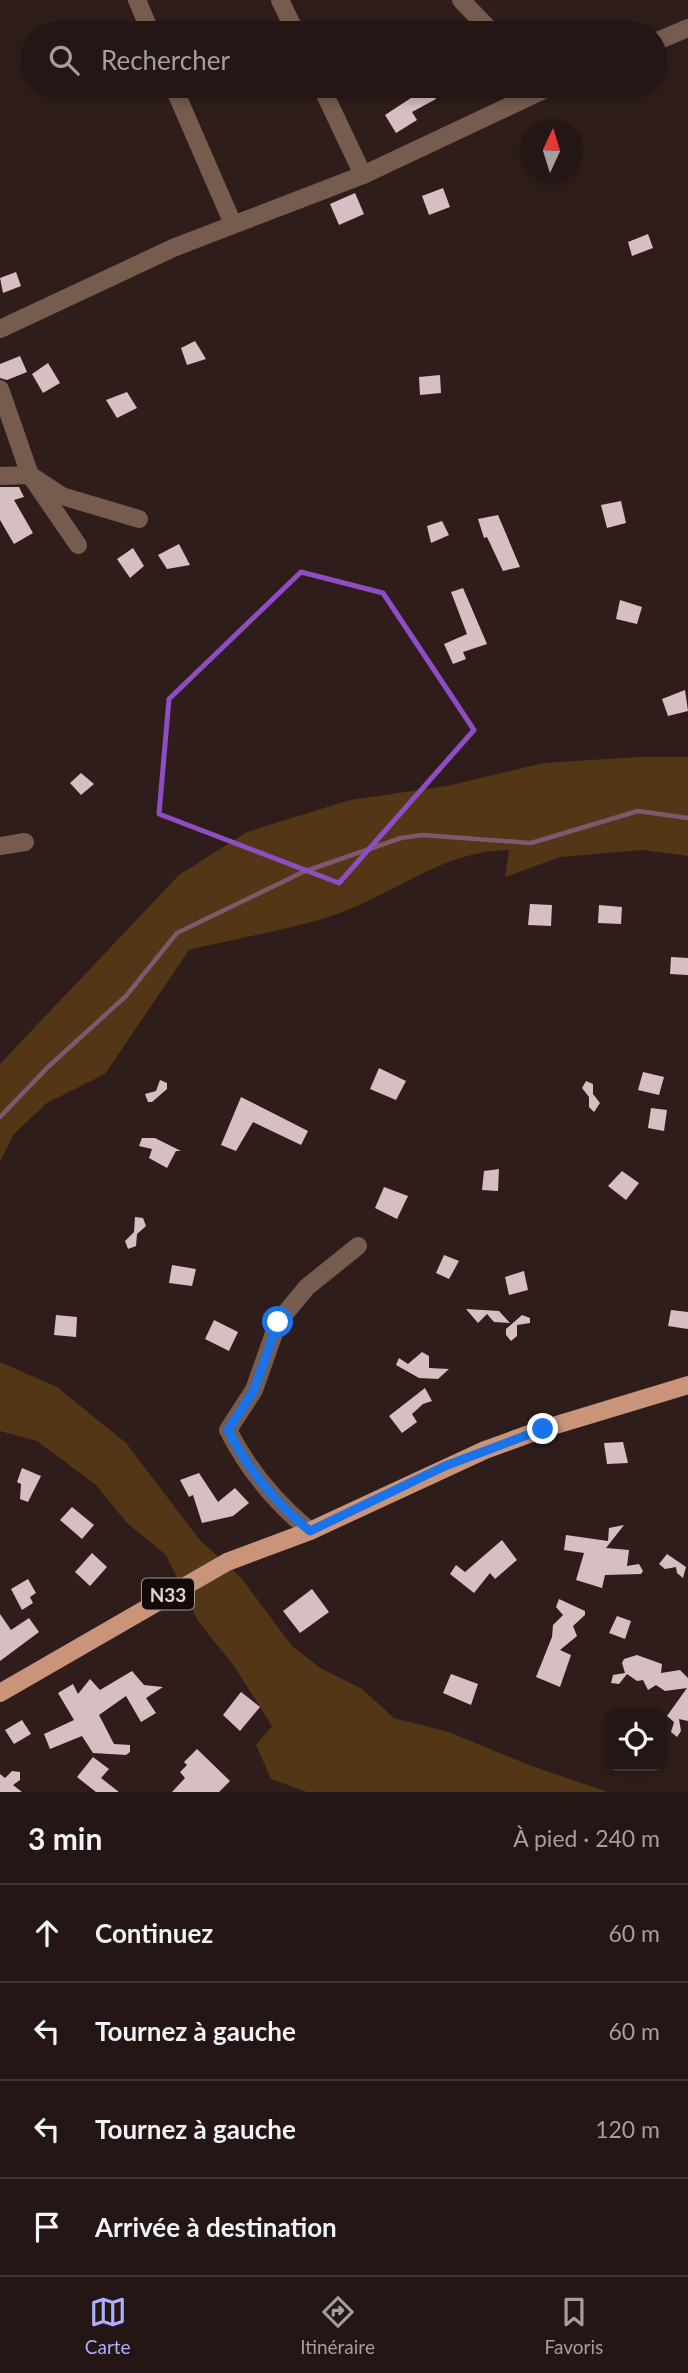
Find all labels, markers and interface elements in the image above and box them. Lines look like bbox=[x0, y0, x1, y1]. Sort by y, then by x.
search box bbox=[21, 21, 667, 98]
icon: search bbox=[45, 41, 83, 79]
text: Rechercher bbox=[101, 44, 230, 76]
north arrow bbox=[520, 119, 583, 182]
route start bbox=[262, 1306, 293, 1337]
route end bbox=[527, 1413, 558, 1444]
road number: N33 bbox=[142, 1578, 194, 1610]
map controls bbox=[604, 1708, 667, 1771]
button: locate bbox=[604, 1708, 667, 1771]
text: 3 min bbox=[28, 1820, 102, 1856]
text: À pied · 240 m bbox=[513, 1824, 660, 1852]
icon: ahead bbox=[28, 1914, 66, 1952]
text: Continuez bbox=[95, 1917, 213, 1949]
text: 60 m bbox=[609, 1919, 660, 1947]
icon: left bbox=[28, 2012, 66, 2050]
text: Tournez à gauche bbox=[95, 2015, 296, 2047]
text: 60 m bbox=[609, 2017, 660, 2045]
icon: left bbox=[28, 2110, 66, 2148]
text: Tournez à gauche bbox=[95, 2113, 296, 2145]
text: 120 m bbox=[595, 2115, 660, 2143]
icon: arrive bbox=[28, 2208, 66, 2246]
text: Arrivée à destination bbox=[95, 2211, 337, 2243]
tab: Carte bbox=[85, 2293, 131, 2358]
tab: Itinéraire bbox=[300, 2293, 375, 2358]
tab: Favoris bbox=[545, 2293, 603, 2358]

